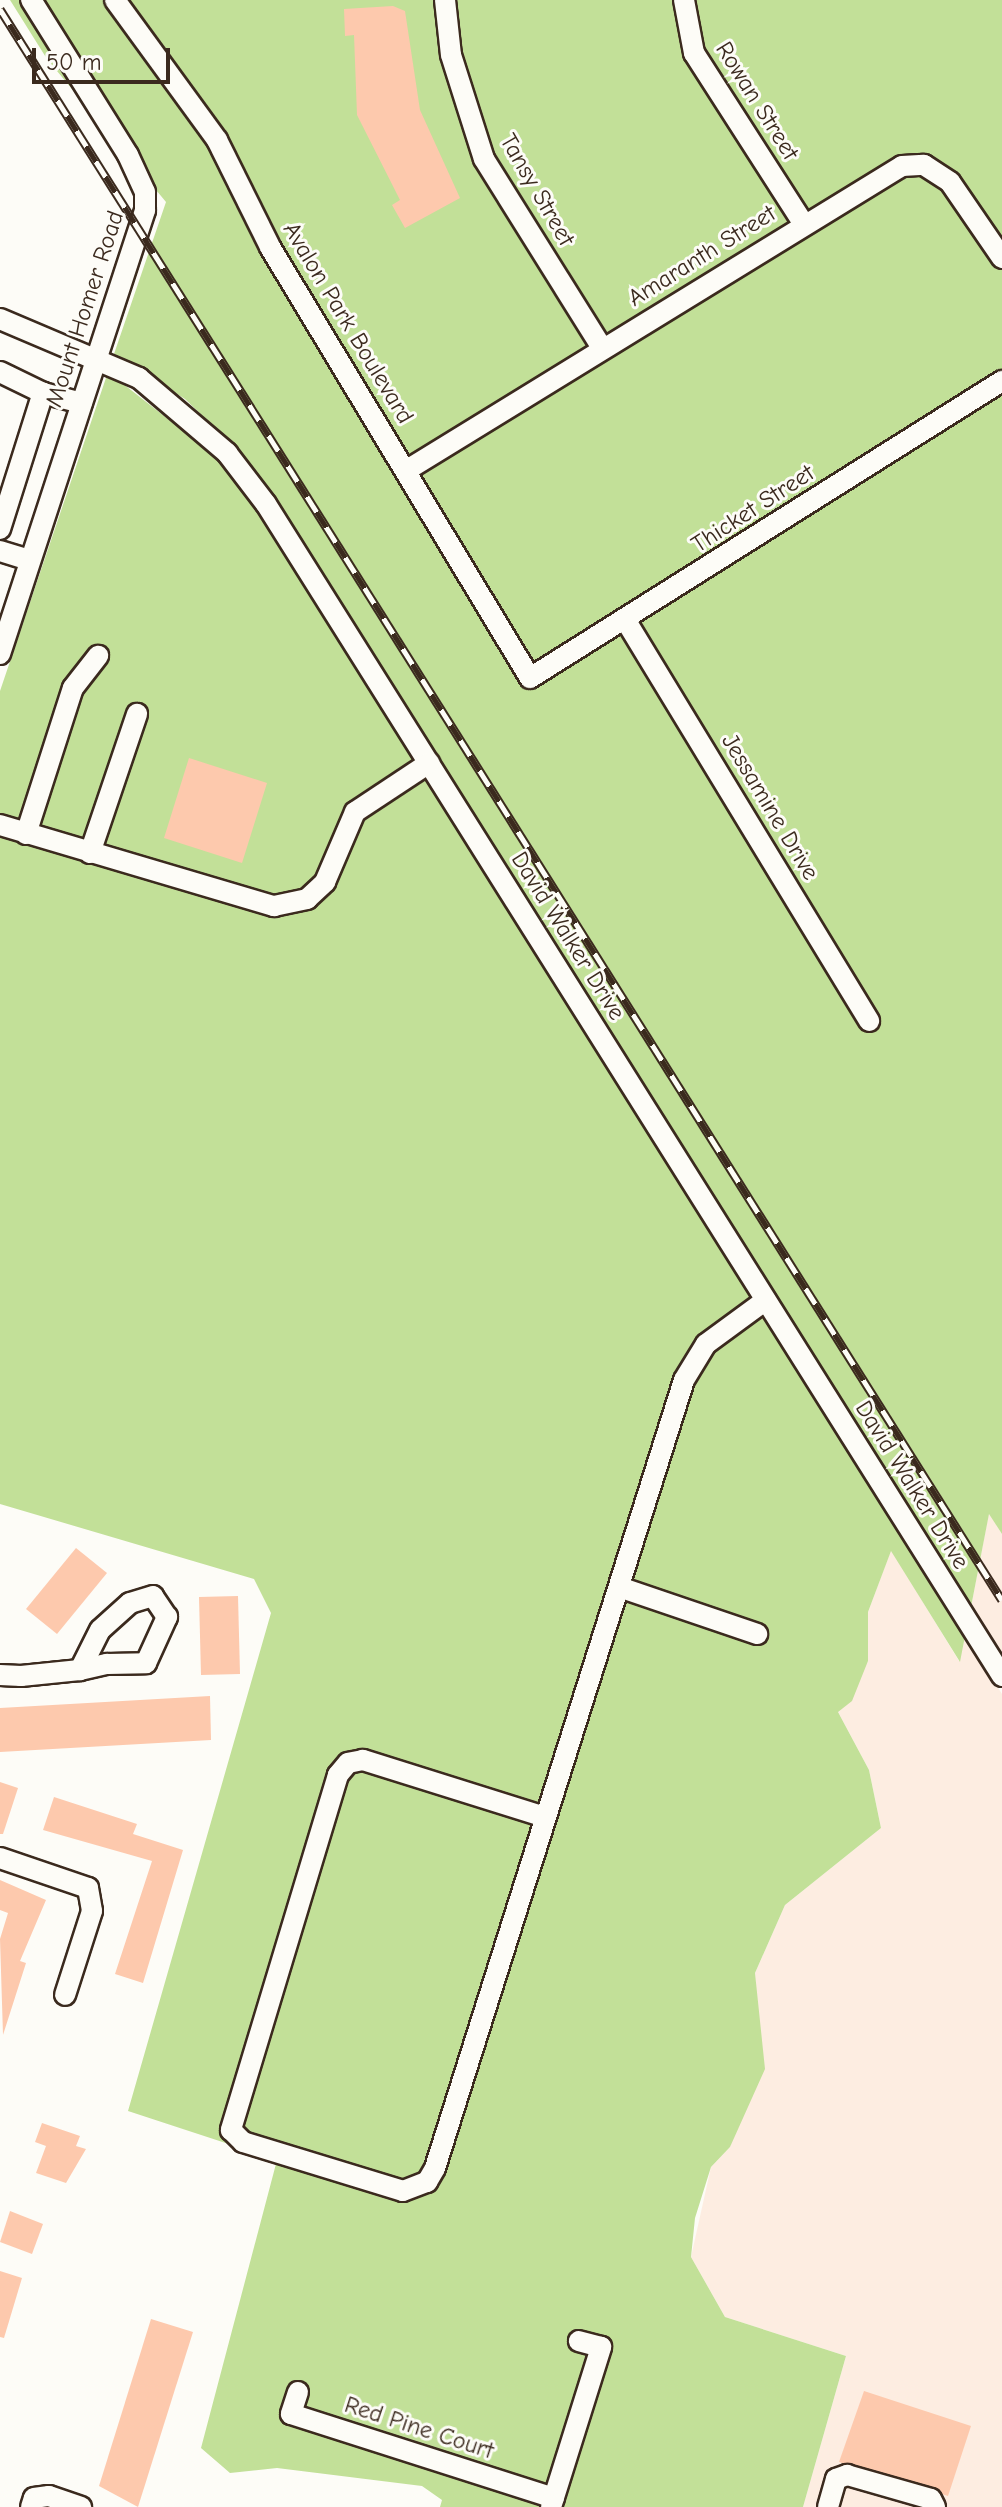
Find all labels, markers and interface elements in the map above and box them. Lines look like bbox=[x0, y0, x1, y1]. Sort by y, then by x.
scale bar bbox=[36, 32, 174, 82]
street label: Rowan Street bbox=[709, 36, 805, 166]
text: 50 m bbox=[46, 48, 102, 76]
street label: Tansy Street bbox=[493, 129, 581, 251]
street label: Amaranth Street bbox=[623, 199, 781, 313]
street label: Mount Homer Road bbox=[40, 207, 130, 411]
street label: Avalon Park Boulevard bbox=[277, 217, 419, 429]
street label: Thicket Street bbox=[686, 459, 820, 559]
street label: Jessamine Drive bbox=[715, 729, 825, 885]
street label: David Walker Drive bbox=[505, 847, 631, 1025]
street label: David Walker Drive bbox=[849, 1396, 975, 1574]
street label: Red Pine Court bbox=[341, 2390, 497, 2466]

